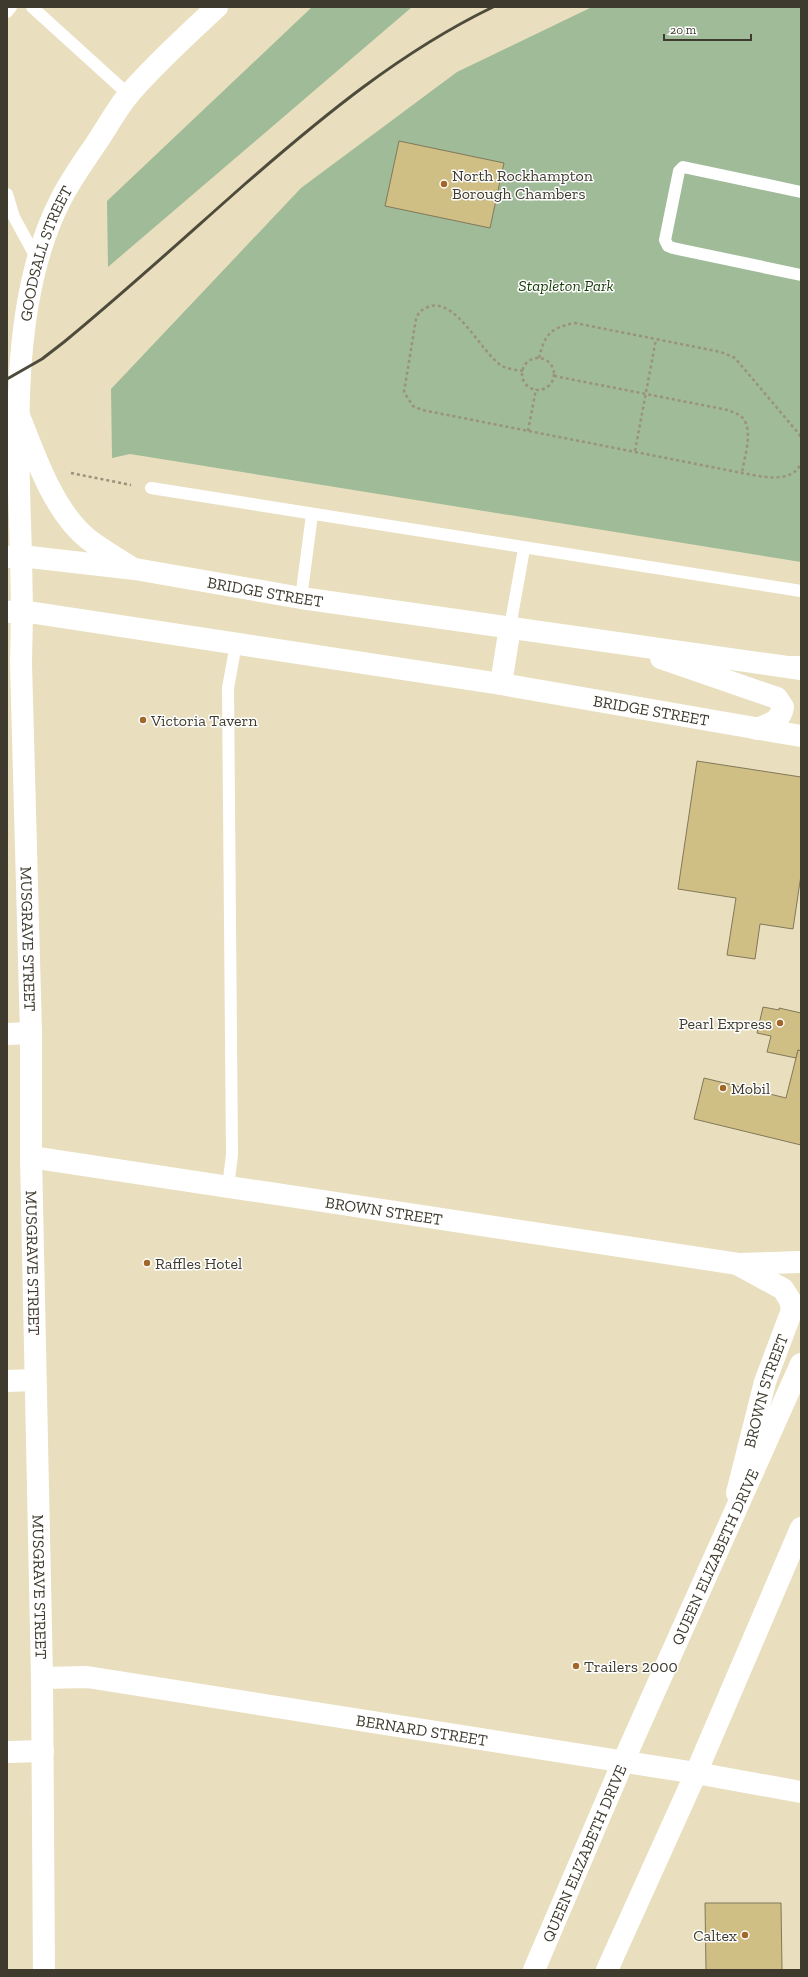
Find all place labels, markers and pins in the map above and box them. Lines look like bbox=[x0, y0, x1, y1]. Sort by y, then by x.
place label: North Rockhampton Borough Chambers bbox=[452, 166, 594, 203]
marker: North Rockhampton Borough Chambers bbox=[439, 179, 449, 189]
place label: Victoria Tavern bbox=[150, 711, 258, 730]
marker: Victoria Tavern bbox=[138, 715, 148, 725]
place label: Pearl Express bbox=[679, 1014, 772, 1033]
marker: Pearl Express bbox=[775, 1018, 785, 1028]
place label: Mobil bbox=[731, 1079, 770, 1098]
marker: Mobil bbox=[718, 1083, 728, 1093]
place label: Raffles Hotel bbox=[155, 1254, 242, 1273]
marker: Raffles Hotel bbox=[142, 1258, 152, 1268]
place label: Trailers 2000 bbox=[584, 1657, 678, 1676]
marker: Trailers 2000 bbox=[571, 1661, 581, 1671]
place label: Caltex bbox=[693, 1926, 737, 1945]
marker: Caltex bbox=[740, 1930, 750, 1940]

